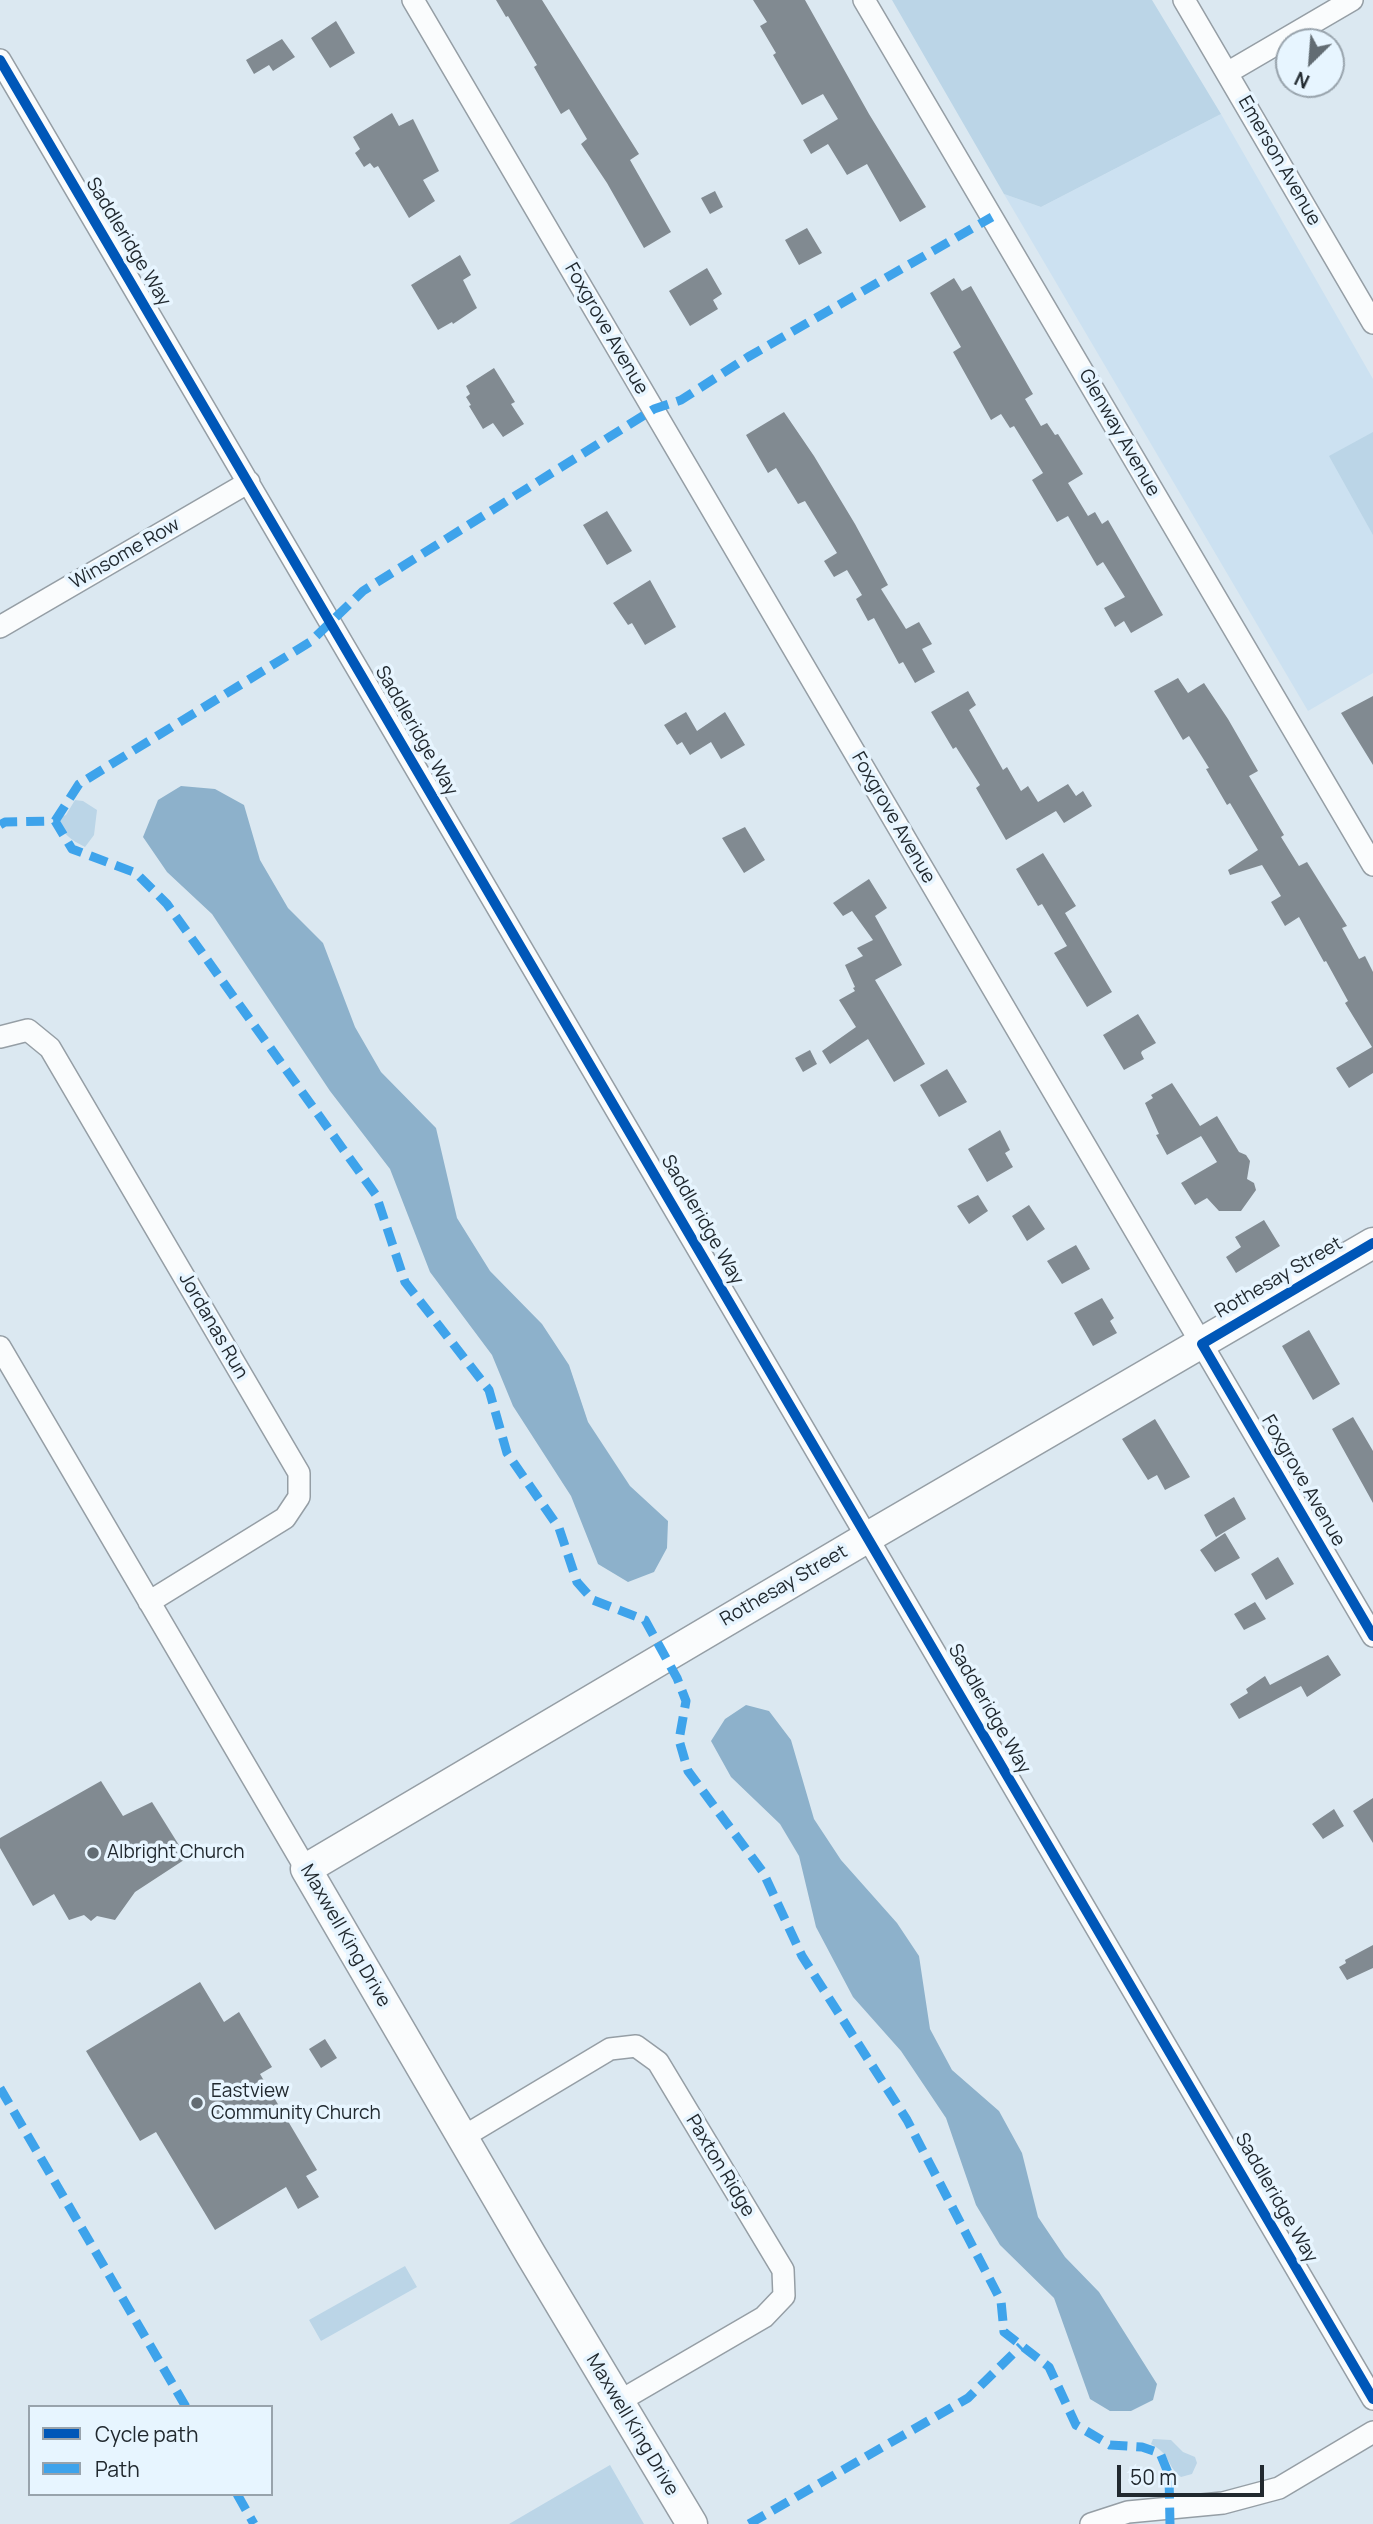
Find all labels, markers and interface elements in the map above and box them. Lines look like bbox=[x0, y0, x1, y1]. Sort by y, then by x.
north arrow bbox=[1275, 28, 1345, 98]
text: N bbox=[1290, 66, 1314, 95]
street label: Emerson Avenue bbox=[1233, 92, 1325, 230]
street label: Saddleridge Way bbox=[81, 174, 175, 310]
street label: Foxgrove Avenue bbox=[559, 259, 653, 399]
street label: Glenway Avenue bbox=[1073, 365, 1165, 501]
street label: Winsome Row bbox=[66, 513, 184, 595]
street label: Saddleridge Way bbox=[370, 662, 462, 800]
street label: Foxgrove Avenue bbox=[846, 748, 940, 888]
street label: Saddleridge Way bbox=[656, 1151, 748, 1289]
street label: Rothesay Street bbox=[1211, 1232, 1347, 1324]
street label: Jordanas Run bbox=[173, 1269, 253, 1383]
street label: Foxgrove Avenue bbox=[1256, 1411, 1350, 1551]
street label: Rothesay Street bbox=[716, 1540, 852, 1632]
street label: Saddleridge Way bbox=[943, 1640, 1035, 1778]
place label: Albright Church bbox=[107, 1842, 245, 1864]
marker: Albright Church bbox=[85, 1845, 101, 1861]
street label: Maxwell King Drive bbox=[295, 1861, 395, 2011]
place label: Eastview Community Church bbox=[211, 2081, 381, 2125]
marker: Eastview Community Church bbox=[189, 2095, 205, 2111]
street label: Paxton Ridge bbox=[681, 2111, 759, 2221]
street label: Saddleridge Way bbox=[1230, 2129, 1322, 2267]
street label: Maxwell King Drive bbox=[581, 2350, 683, 2500]
legend bbox=[28, 2405, 273, 2496]
text: Cycle path bbox=[95, 2420, 198, 2448]
scale bar bbox=[1121, 2450, 1268, 2494]
text: Path bbox=[95, 2455, 140, 2483]
text: 50 m bbox=[1130, 2463, 1177, 2491]

